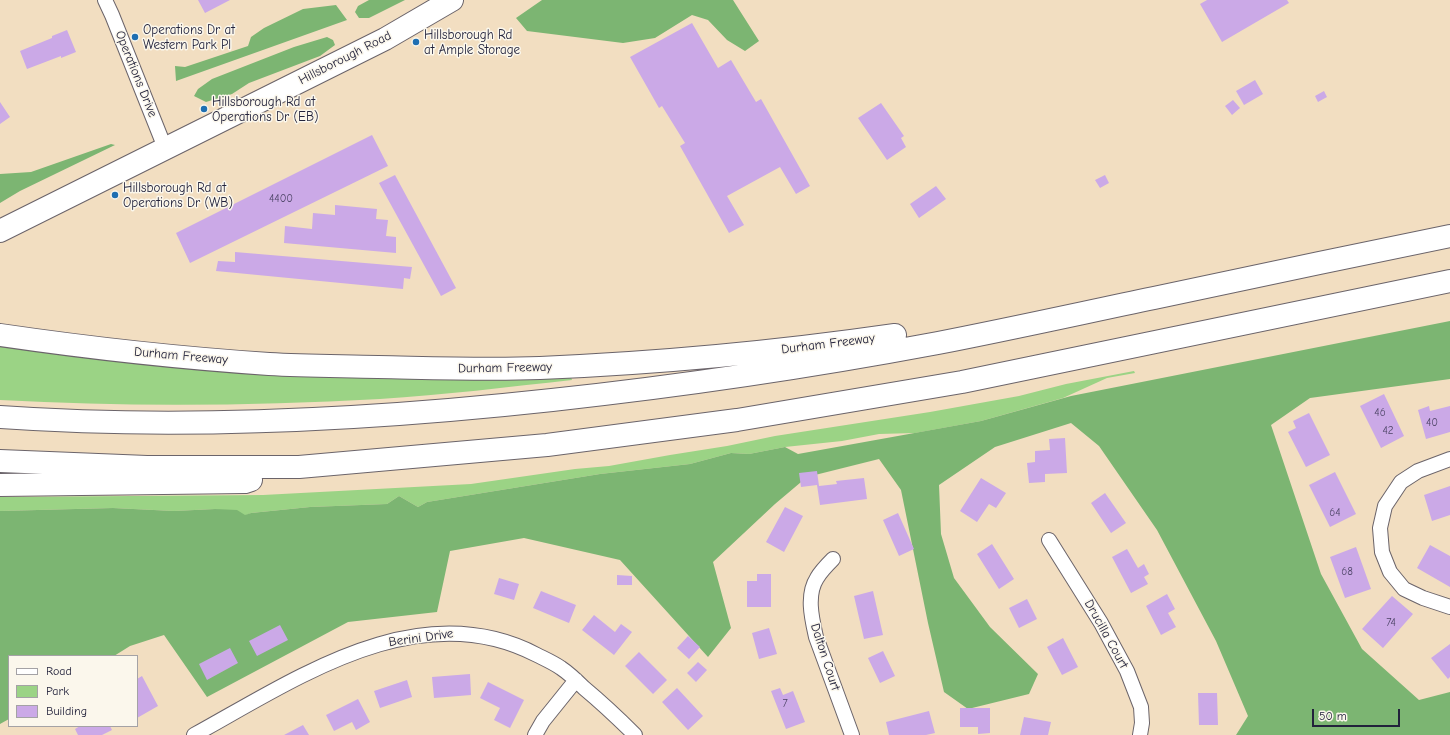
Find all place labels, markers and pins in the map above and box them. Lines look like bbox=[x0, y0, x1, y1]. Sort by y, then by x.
place label: Operations Dr at Western Park Pl bbox=[143, 22, 235, 53]
place label: Hillsborough Rd at Ample Storage bbox=[424, 27, 520, 58]
marker: Operations Dr at Western Park Pl bbox=[130, 32, 140, 42]
marker: Hillsborough Rd at Ample Storage bbox=[411, 37, 421, 47]
place label: Hillsborough Rd at Operations Dr (EB) bbox=[212, 94, 318, 125]
marker: Hillsborough Rd at Operations Dr (EB) bbox=[199, 104, 209, 114]
place label: Hillsborough Rd at Operations Dr (WB) bbox=[123, 180, 233, 211]
marker: Hillsborough Rd at Operations Dr (WB) bbox=[110, 190, 120, 200]

